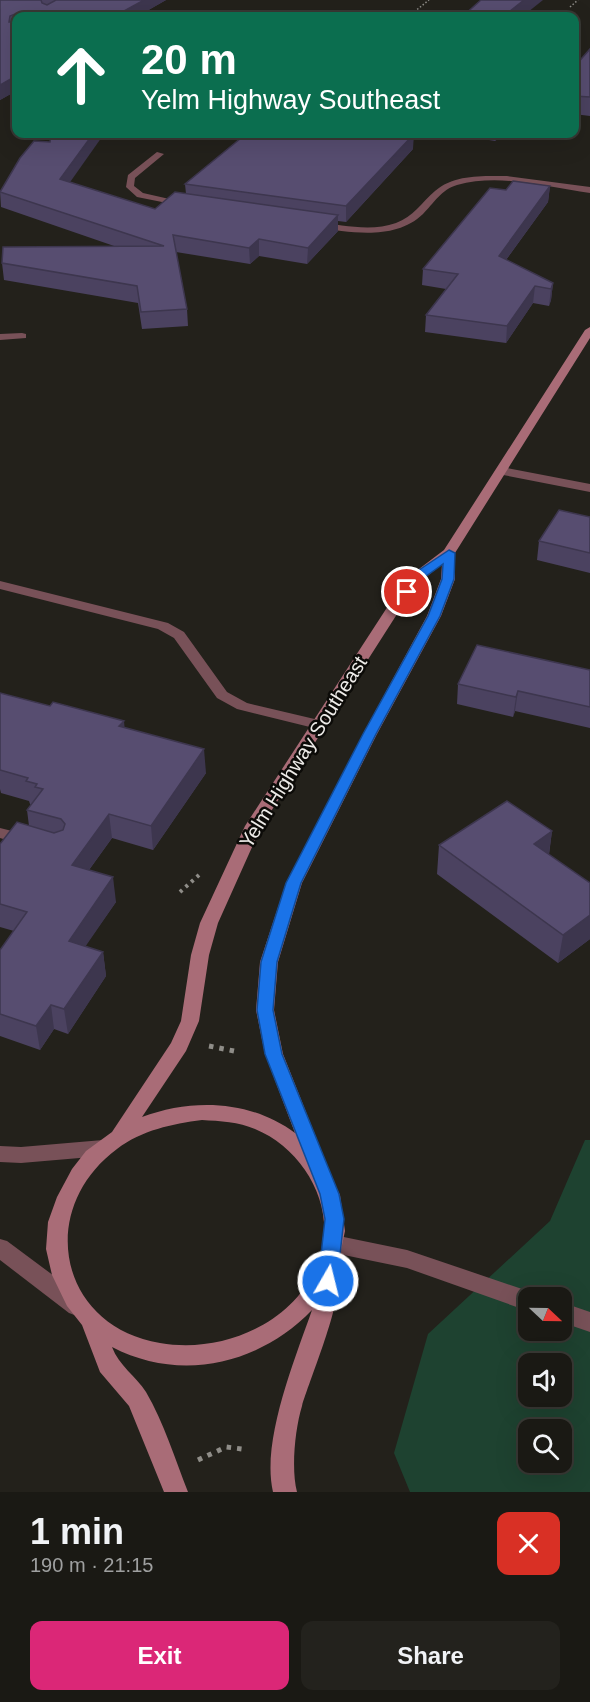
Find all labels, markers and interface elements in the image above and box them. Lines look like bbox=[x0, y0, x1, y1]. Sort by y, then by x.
icon: ahead bbox=[42, 36, 120, 114]
text: 20 m bbox=[141, 36, 237, 83]
text: Yelm Highway Southeast bbox=[141, 85, 440, 115]
pin bbox=[381, 566, 432, 617]
icon: arrive bbox=[390, 575, 423, 608]
street label: Yelm Highway Southeast bbox=[235, 652, 371, 852]
position arrow bbox=[296, 1249, 360, 1313]
north arrow bbox=[518, 1287, 572, 1341]
map controls bbox=[518, 1287, 572, 1473]
button: sound bbox=[518, 1353, 572, 1407]
button: search bbox=[518, 1419, 572, 1473]
text: 1 min bbox=[30, 1511, 124, 1552]
button: close bbox=[497, 1512, 560, 1575]
text: 190 m · 21:15 bbox=[30, 1554, 153, 1576]
button: Exit bbox=[30, 1621, 289, 1690]
button: Share bbox=[301, 1621, 560, 1690]

